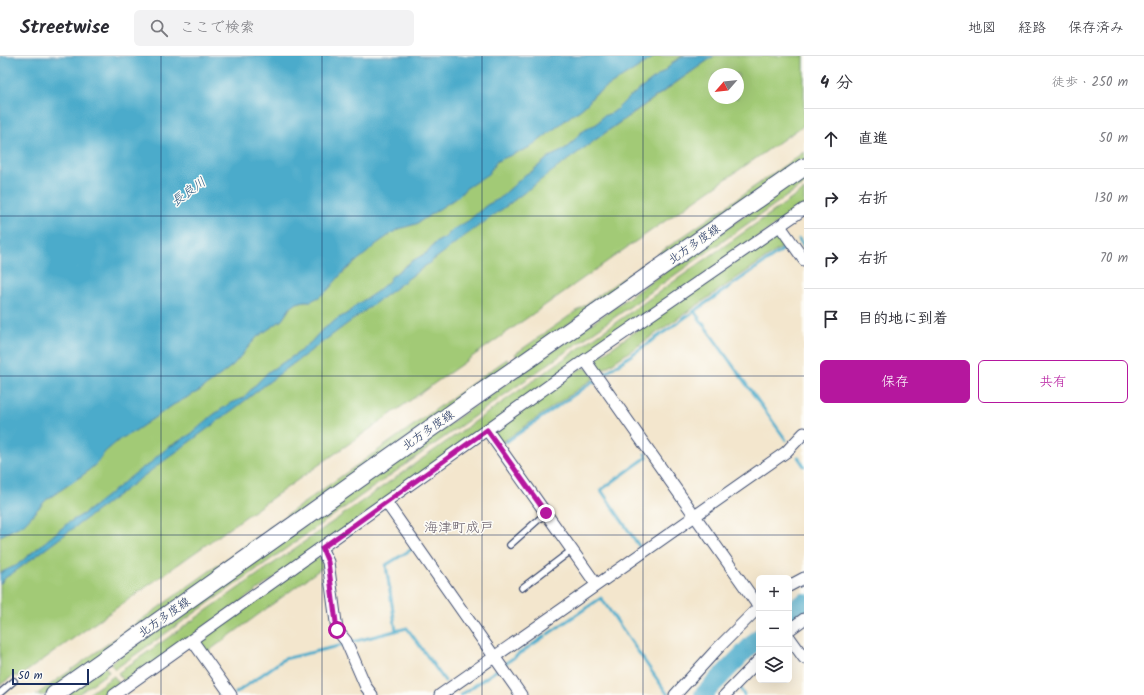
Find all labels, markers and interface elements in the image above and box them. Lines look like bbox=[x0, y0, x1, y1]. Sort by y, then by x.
search box bbox=[134, 10, 414, 46]
text: Streetwise bbox=[20, 13, 110, 43]
text: ここで検索 bbox=[180, 16, 255, 40]
icon: search bbox=[148, 17, 170, 39]
text: 地図 bbox=[968, 17, 996, 39]
text: 経路 bbox=[1018, 17, 1046, 39]
text: 保存済み bbox=[1068, 17, 1124, 39]
north arrow bbox=[708, 68, 744, 104]
text: 4 分 bbox=[820, 70, 853, 97]
text: 徒歩 · 250 m bbox=[1052, 72, 1128, 93]
text: 直進 bbox=[858, 127, 888, 151]
icon: ahead bbox=[820, 128, 842, 150]
text: 50 m bbox=[1099, 128, 1128, 149]
water label: 長良川 bbox=[167, 172, 211, 212]
text: 右折 bbox=[858, 187, 888, 211]
icon: right bbox=[820, 188, 842, 210]
text: 130 m bbox=[1094, 188, 1128, 209]
street label: 北方多度線 bbox=[664, 219, 724, 269]
text: 右折 bbox=[858, 247, 888, 271]
icon: right bbox=[820, 248, 842, 270]
text: 70 m bbox=[1100, 248, 1128, 269]
text: 目的地に到着 bbox=[858, 307, 948, 331]
icon: arrive bbox=[820, 308, 842, 330]
button: 保存 bbox=[820, 360, 970, 403]
button: 共有 bbox=[978, 360, 1128, 403]
street label: 北方多度線 bbox=[398, 405, 458, 455]
route end bbox=[537, 504, 555, 522]
district label: 海津町成戸 bbox=[424, 517, 494, 539]
map controls bbox=[756, 575, 792, 683]
button: + bbox=[756, 575, 792, 611]
street label: 北方多度線 bbox=[134, 592, 194, 642]
button: − bbox=[756, 611, 792, 647]
route start bbox=[328, 621, 346, 639]
button: layers bbox=[756, 647, 792, 683]
scale bar bbox=[12, 667, 89, 686]
text: 50 m bbox=[18, 667, 43, 685]

